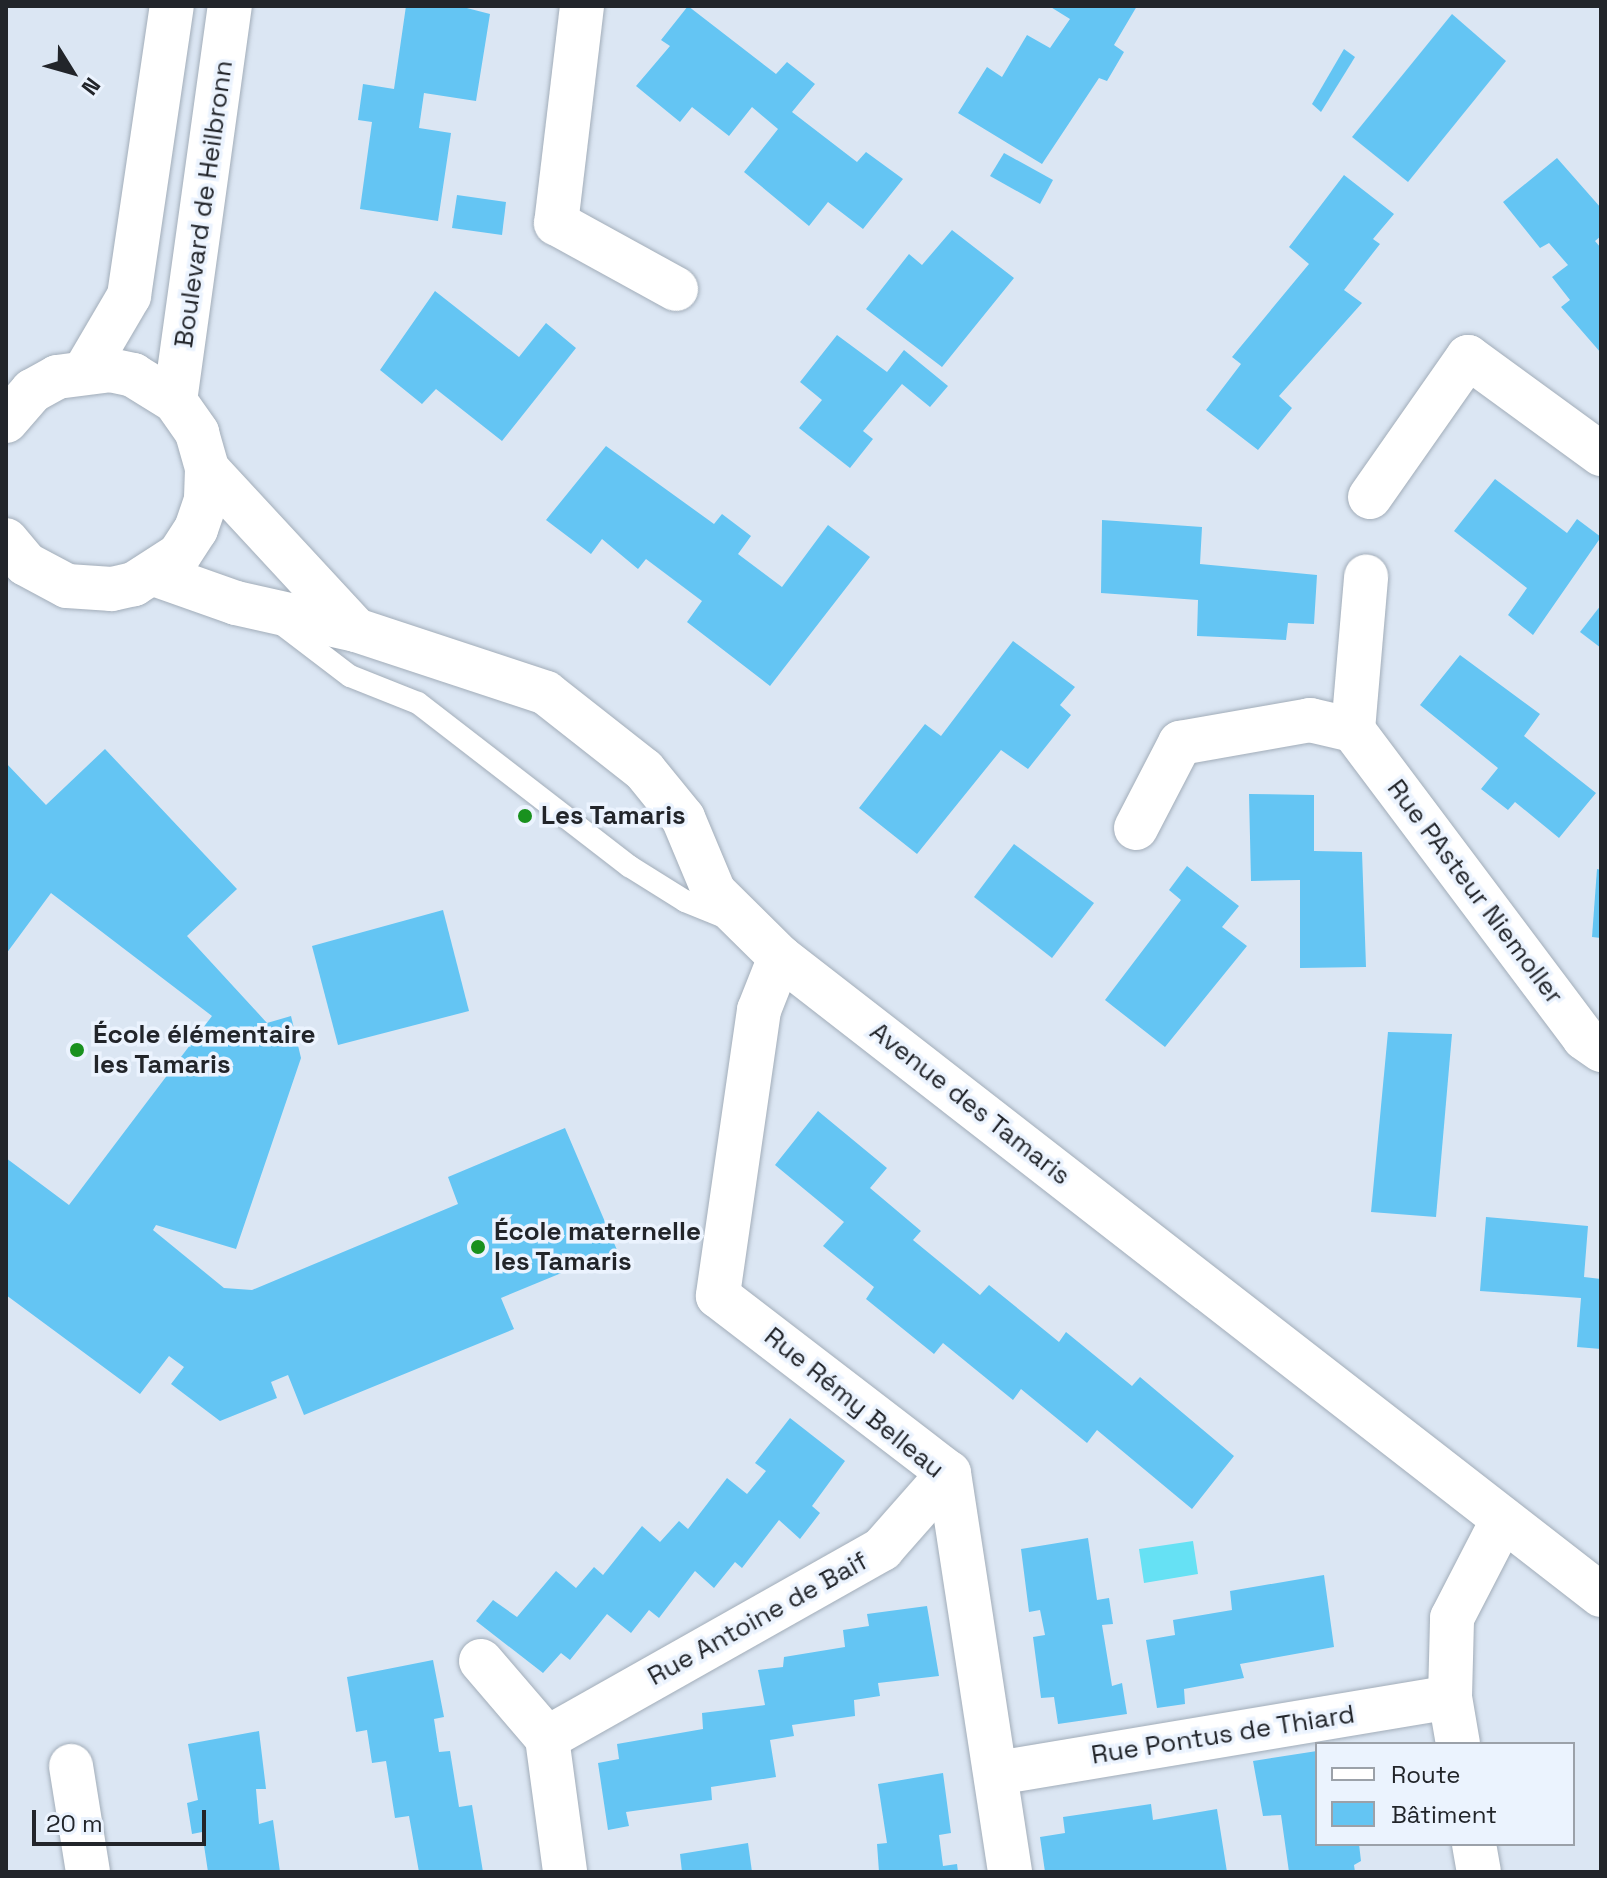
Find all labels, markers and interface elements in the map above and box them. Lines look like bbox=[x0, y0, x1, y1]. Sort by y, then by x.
north arrow bbox=[32, 32, 112, 112]
street label: Boulevard de Heilbronn bbox=[168, 58, 240, 350]
text: N bbox=[76, 72, 107, 101]
street label: Rue PAsteur Niemoller bbox=[1380, 774, 1570, 1010]
place label: Les Tamaris bbox=[541, 800, 686, 832]
marker: Les Tamaris bbox=[516, 807, 534, 825]
street label: Avenue des Tamaris bbox=[863, 1016, 1077, 1192]
place label: École élémentaire les Tamaris bbox=[93, 1019, 315, 1080]
marker: École élémentaire les Tamaris bbox=[68, 1041, 86, 1059]
place label: École maternelle les Tamaris bbox=[494, 1216, 701, 1278]
marker: École maternelle les Tamaris bbox=[469, 1238, 487, 1256]
street label: Rue Rémy Belleau bbox=[758, 1321, 950, 1485]
street label: Rue Antoine de Baif bbox=[642, 1545, 874, 1693]
street label: Rue Pontus de Thiard bbox=[1089, 1699, 1357, 1771]
legend bbox=[1315, 1742, 1575, 1846]
text: Route bbox=[1391, 1759, 1460, 1790]
scale bar bbox=[36, 1794, 210, 1844]
text: Bâtiment bbox=[1391, 1799, 1497, 1830]
text: 20 m bbox=[46, 1808, 103, 1839]

